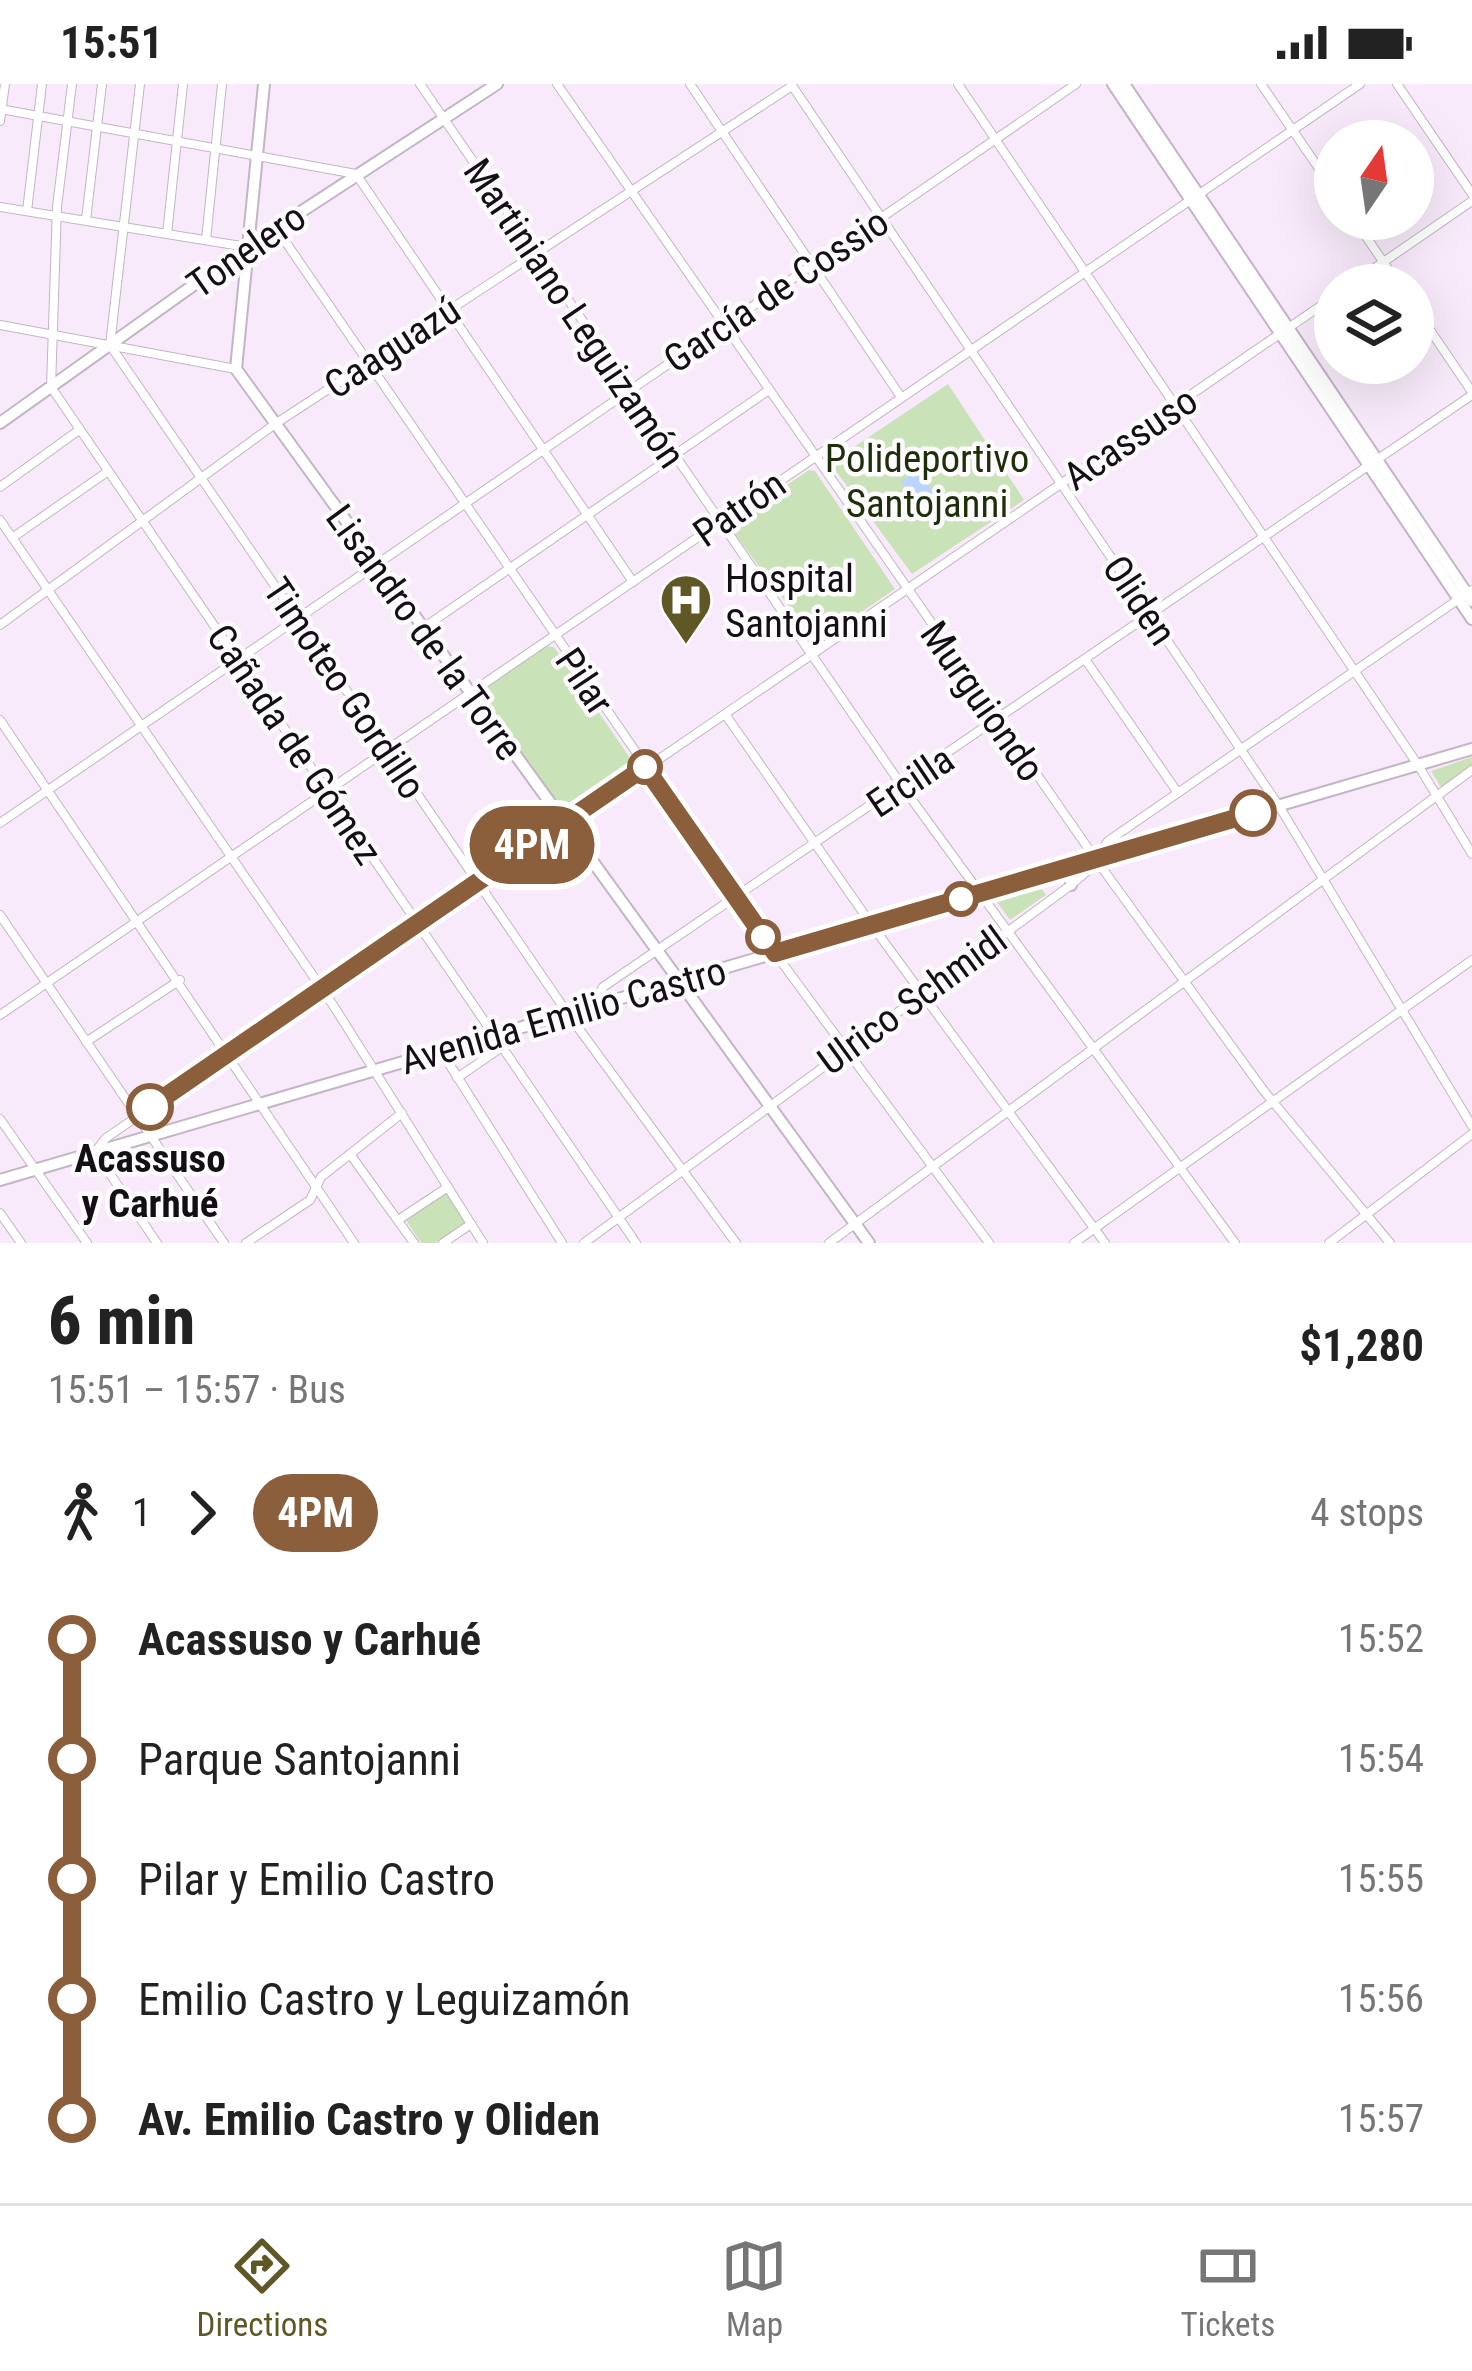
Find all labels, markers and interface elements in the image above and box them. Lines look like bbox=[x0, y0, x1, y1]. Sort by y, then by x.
text: 15:51 bbox=[60, 16, 163, 69]
north arrow bbox=[1314, 120, 1434, 240]
map controls bbox=[1314, 120, 1434, 384]
street label: Martiniano Leguizamón bbox=[454, 150, 695, 477]
street label: Tonelero bbox=[179, 194, 314, 308]
street label: García de Cossio bbox=[656, 199, 897, 383]
button: layers bbox=[1314, 264, 1434, 384]
street label: Caaguazú bbox=[316, 287, 469, 409]
street label: Acassuso bbox=[1055, 378, 1206, 500]
park label: Polideportivo Santojanni bbox=[825, 436, 1029, 527]
street label: Patrón bbox=[685, 461, 794, 557]
street label: Lisandro de la Torre bbox=[316, 496, 532, 769]
street label: Oliden bbox=[1093, 547, 1186, 654]
place label: Hospital Santojanni bbox=[725, 556, 888, 647]
street label: Timoteo Gordillo bbox=[253, 569, 435, 808]
hospital icon: Hospital Santojanni bbox=[658, 572, 714, 646]
street label: Murguiondo bbox=[910, 613, 1054, 790]
street label: Cañada de Gómez bbox=[197, 616, 391, 873]
street label: Pilar bbox=[546, 640, 623, 724]
street label: Ercilla bbox=[859, 736, 963, 827]
unlabelled marker bbox=[629, 751, 661, 783]
unlabelled marker bbox=[1231, 791, 1275, 835]
line badge: 4PM bbox=[463, 806, 601, 884]
text: 4PM bbox=[494, 820, 570, 869]
unlabelled marker bbox=[945, 883, 977, 915]
street label: Ulrico Schmidl bbox=[809, 917, 1016, 1085]
unlabelled marker bbox=[747, 921, 779, 953]
street label: Avenida Emilio Castro bbox=[395, 947, 731, 1084]
marker: Acassuso y Carhué bbox=[128, 1085, 172, 1129]
place label: Acassuso y Carhué bbox=[74, 1136, 226, 1227]
text: 6 min bbox=[48, 1283, 195, 1360]
text: $1,280 bbox=[1299, 1319, 1424, 1372]
text: 15:51 – 15:57 · Bus bbox=[48, 1367, 346, 1413]
icon: walk bbox=[48, 1480, 114, 1546]
icon: forward bbox=[169, 1480, 235, 1546]
text: 4PM bbox=[277, 1488, 354, 1537]
text: 1 bbox=[132, 1490, 151, 1536]
text: 4 stops bbox=[1310, 1490, 1424, 1536]
text: Acassuso y Carhué bbox=[138, 1613, 481, 1666]
text: 15:52 bbox=[1338, 1616, 1424, 1662]
text: Parque Santojanni bbox=[138, 1733, 461, 1786]
text: 15:54 bbox=[1338, 1736, 1424, 1782]
text: Pilar y Emilio Castro bbox=[138, 1853, 495, 1906]
text: 15:55 bbox=[1338, 1856, 1424, 1902]
text: Emilio Castro y Leguizamón bbox=[138, 1973, 631, 2026]
text: 15:56 bbox=[1338, 1976, 1424, 2022]
text: Av. Emilio Castro y Oliden bbox=[138, 2093, 600, 2146]
text: 15:57 bbox=[1338, 2096, 1424, 2142]
tab: Directions bbox=[197, 2233, 328, 2344]
tab: Map bbox=[721, 2233, 787, 2344]
tab: Tickets bbox=[1181, 2233, 1275, 2344]

